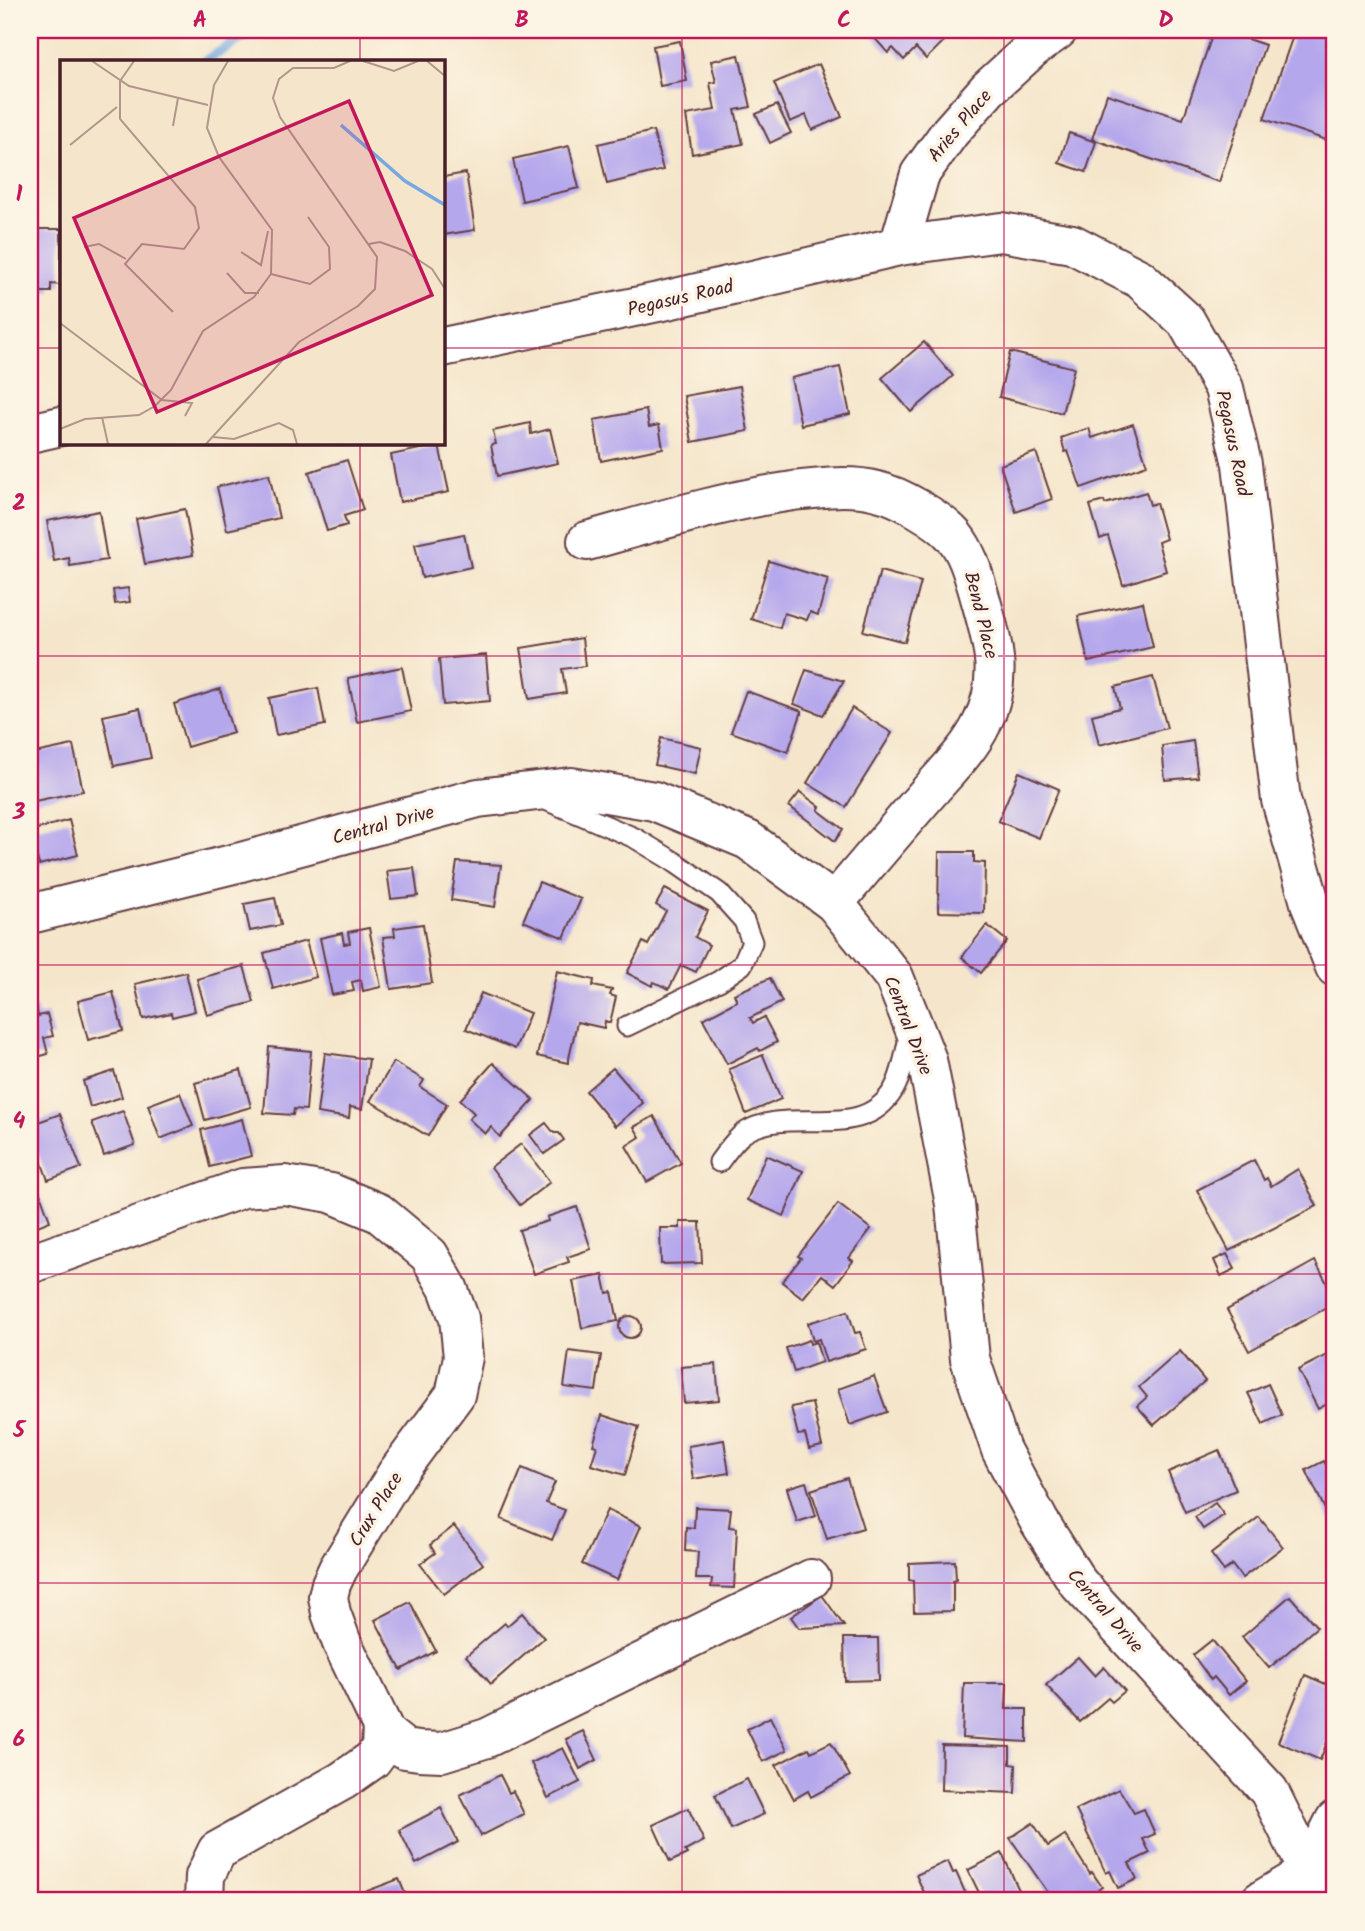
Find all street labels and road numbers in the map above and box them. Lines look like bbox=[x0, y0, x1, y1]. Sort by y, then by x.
street label: Aries Place bbox=[921, 83, 1000, 169]
street label: Pegasus Road bbox=[625, 272, 737, 326]
street label: Pegasus Road bbox=[1206, 388, 1258, 500]
street label: Bend Place bbox=[955, 569, 1005, 663]
street label: Central Drive bbox=[329, 798, 438, 854]
street label: Central Drive bbox=[874, 972, 940, 1080]
street label: Crux Place bbox=[342, 1466, 412, 1553]
street label: Central Drive bbox=[1059, 1562, 1150, 1661]

